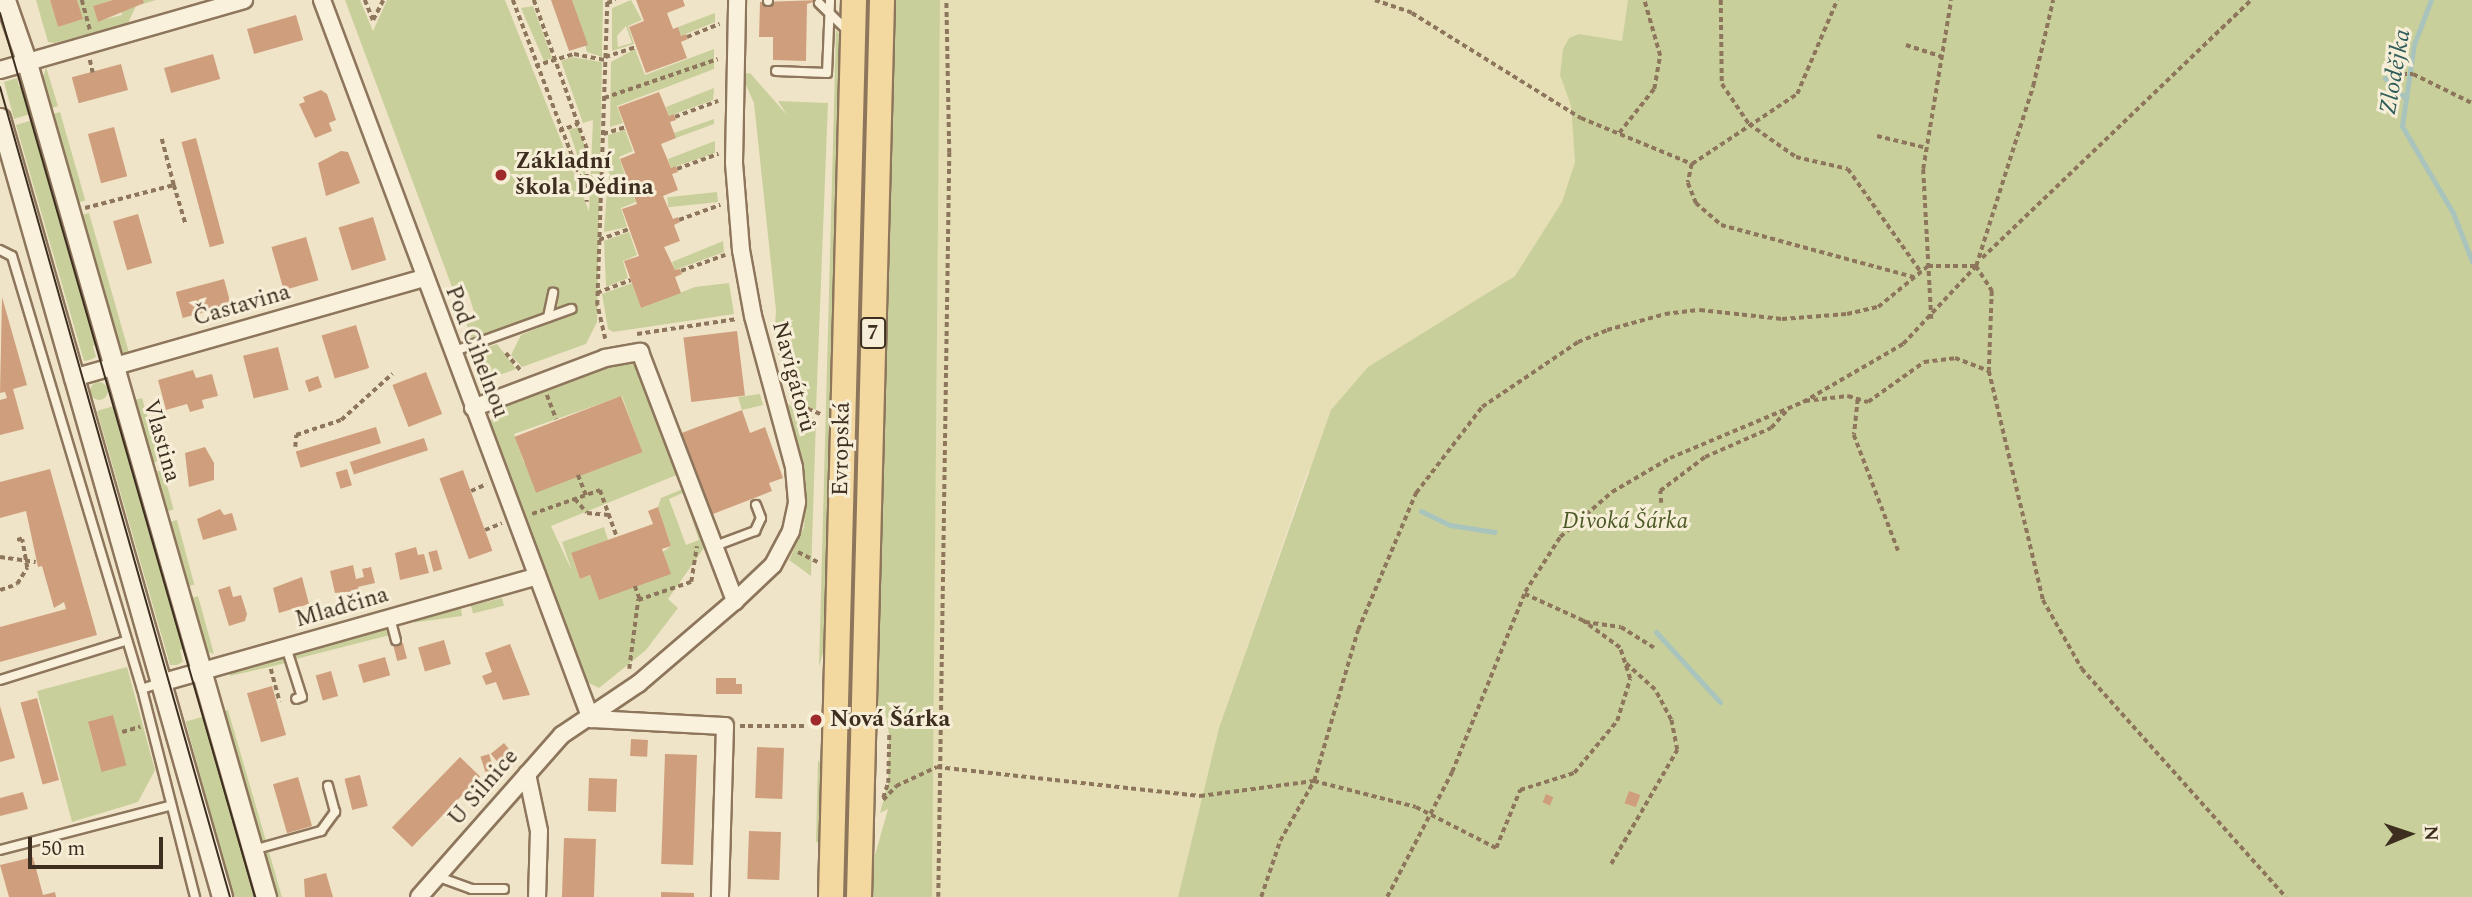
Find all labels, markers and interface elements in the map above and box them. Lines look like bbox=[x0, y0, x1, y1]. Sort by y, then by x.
water label: Zlodějka bbox=[2374, 27, 2418, 117]
place label: Základní škola Dědina bbox=[515, 148, 653, 202]
marker: Základní škola Dědina bbox=[493, 167, 509, 183]
street label: Častavina bbox=[190, 279, 294, 333]
street label: Pod Cihelnou bbox=[438, 282, 514, 422]
road number: 7 bbox=[859, 316, 887, 350]
street label: Navigátorů bbox=[765, 318, 821, 436]
street label: Vlastina bbox=[136, 397, 186, 485]
street label: Evropská bbox=[827, 402, 857, 496]
park label: Divoká Šárka bbox=[1562, 508, 1688, 536]
street label: Mladčina bbox=[292, 582, 392, 634]
place label: Nová Šárka bbox=[830, 706, 950, 734]
marker: Nová Šárka bbox=[808, 712, 824, 728]
street label: U Silnice bbox=[443, 744, 525, 832]
north arrow bbox=[2374, 799, 2444, 869]
scale bar bbox=[32, 824, 166, 868]
text: N bbox=[2416, 825, 2445, 842]
text: 50 m bbox=[41, 833, 85, 865]

